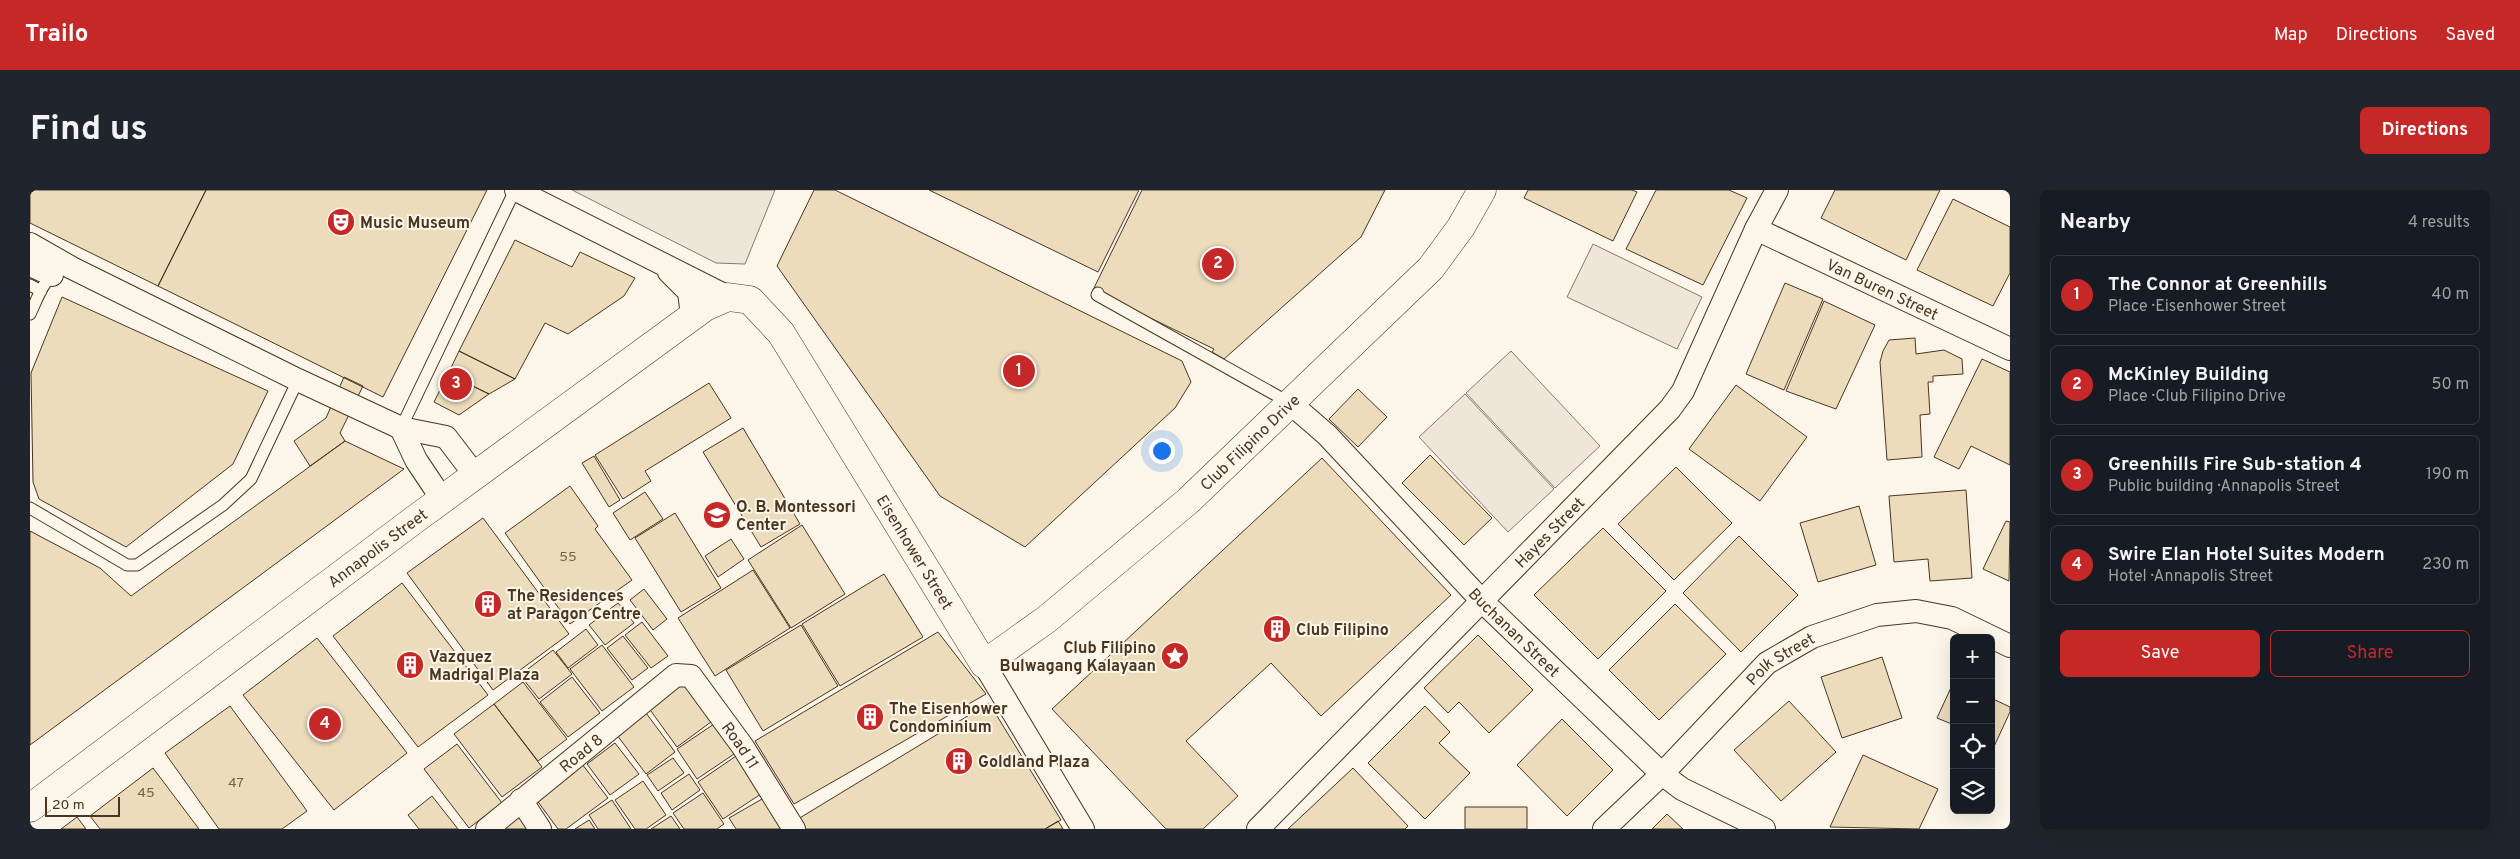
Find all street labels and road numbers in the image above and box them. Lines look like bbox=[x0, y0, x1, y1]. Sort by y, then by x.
street label: Van Buren Street bbox=[1822, 256, 1941, 326]
street label: Club Filipino Drive bbox=[1197, 391, 1305, 496]
street label: Eisenhower Street bbox=[871, 492, 956, 614]
street label: Hayes Street bbox=[1512, 494, 1590, 573]
street label: Annapolis Street bbox=[325, 505, 432, 593]
street label: Buchanan Street bbox=[1463, 585, 1563, 682]
street label: Polk Street bbox=[1743, 630, 1819, 691]
street label: Road 11 bbox=[716, 719, 762, 773]
street label: Road 8 bbox=[556, 730, 608, 778]

